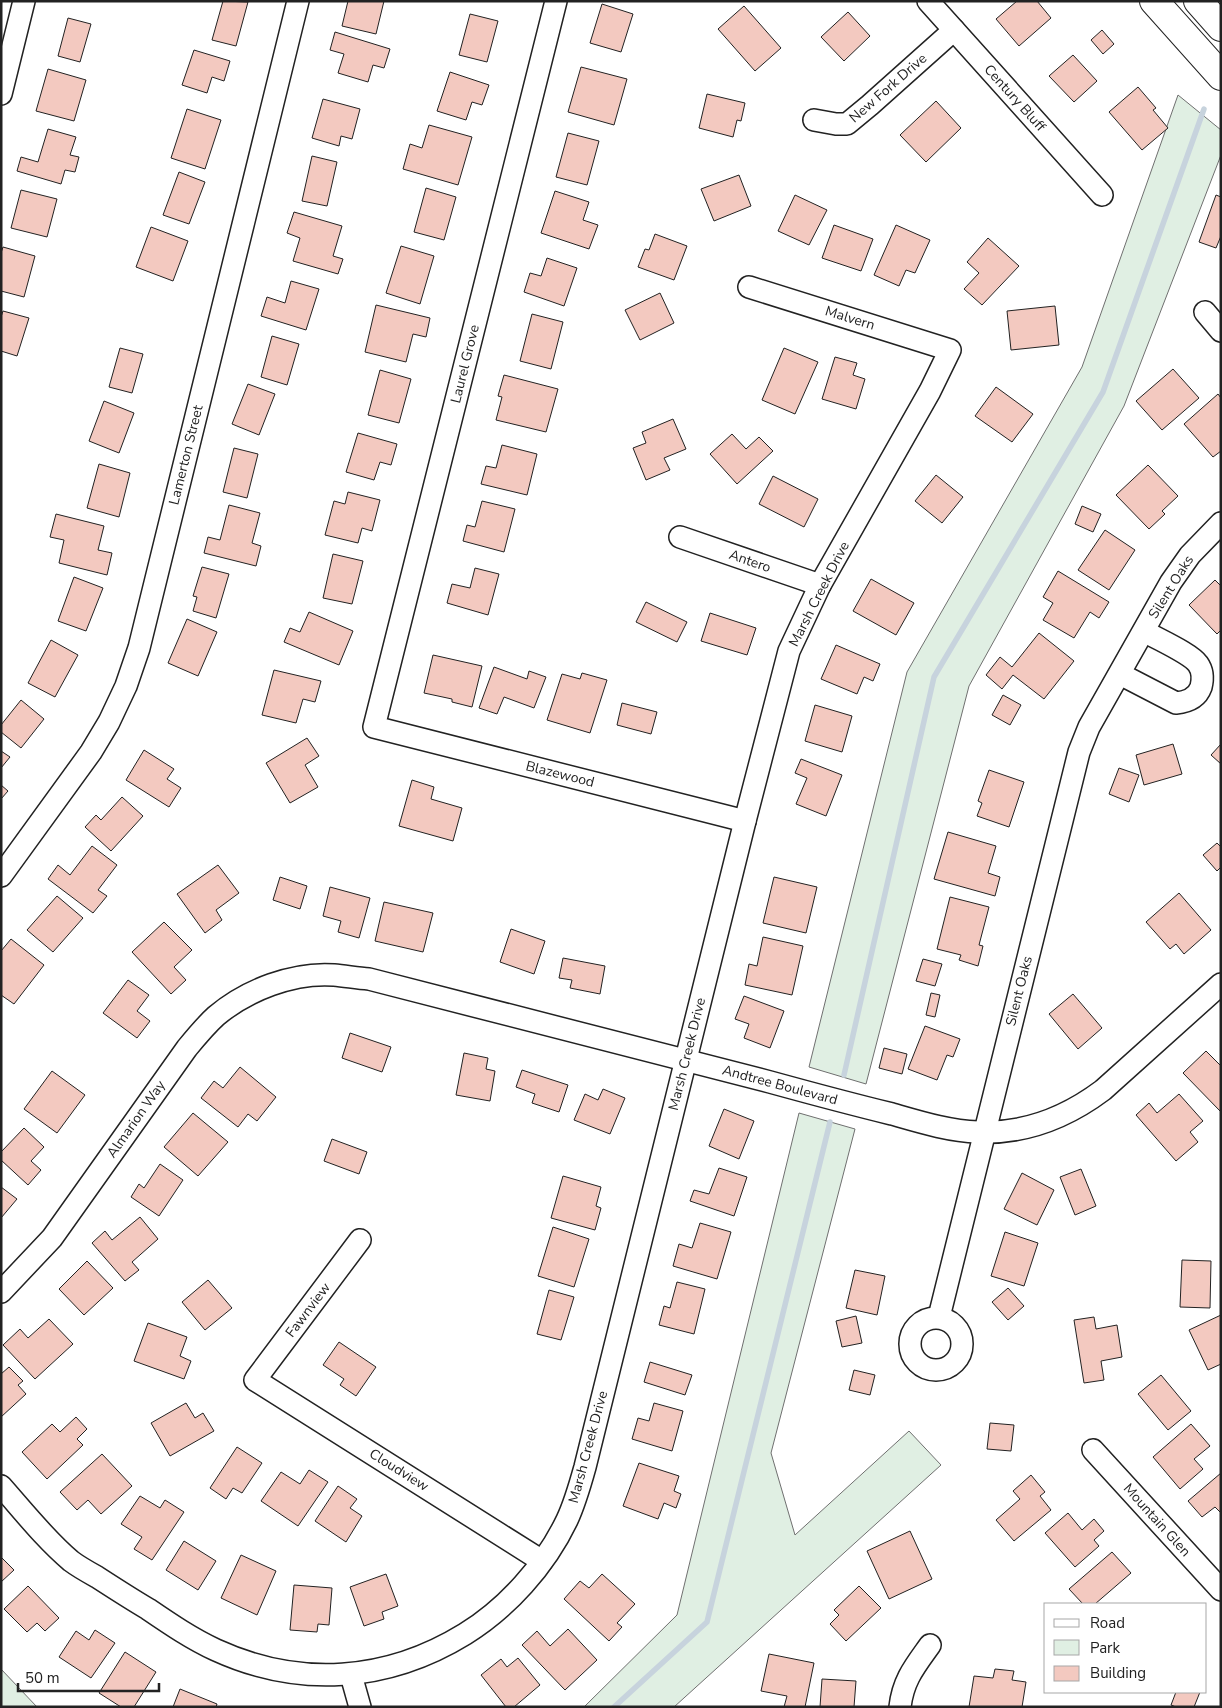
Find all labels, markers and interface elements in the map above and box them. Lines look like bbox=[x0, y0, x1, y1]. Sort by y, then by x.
street label: New Fork Drive bbox=[845, 49, 931, 127]
street label: Century Bluff bbox=[980, 60, 1050, 136]
street label: Malvern bbox=[823, 301, 877, 335]
street label: Laurel Grove bbox=[446, 323, 484, 405]
street label: Lamerton Street bbox=[164, 403, 208, 507]
street label: Marsh Creek Drive bbox=[784, 538, 854, 650]
street label: Antero bbox=[727, 545, 774, 577]
street label: Silent Oaks bbox=[1144, 551, 1198, 622]
street label: Blazewood bbox=[524, 756, 596, 792]
street label: Silent Oaks bbox=[1001, 954, 1037, 1028]
street label: Marsh Creek Drive bbox=[664, 996, 710, 1112]
street label: Andtree Boulevard bbox=[720, 1060, 840, 1110]
street label: Almarion Way bbox=[102, 1076, 170, 1162]
street label: Fawnview bbox=[281, 1279, 335, 1341]
street label: Marsh Creek Drive bbox=[564, 1389, 612, 1505]
street label: Cloudview bbox=[366, 1444, 433, 1496]
street label: Mountain Glen bbox=[1119, 1479, 1195, 1561]
legend bbox=[1044, 1603, 1207, 1693]
text: Road bbox=[1090, 1613, 1125, 1633]
text: Park bbox=[1090, 1638, 1120, 1658]
scale bar bbox=[18, 1660, 159, 1692]
text: Building bbox=[1090, 1663, 1146, 1683]
text: 50 m bbox=[25, 1668, 60, 1688]

